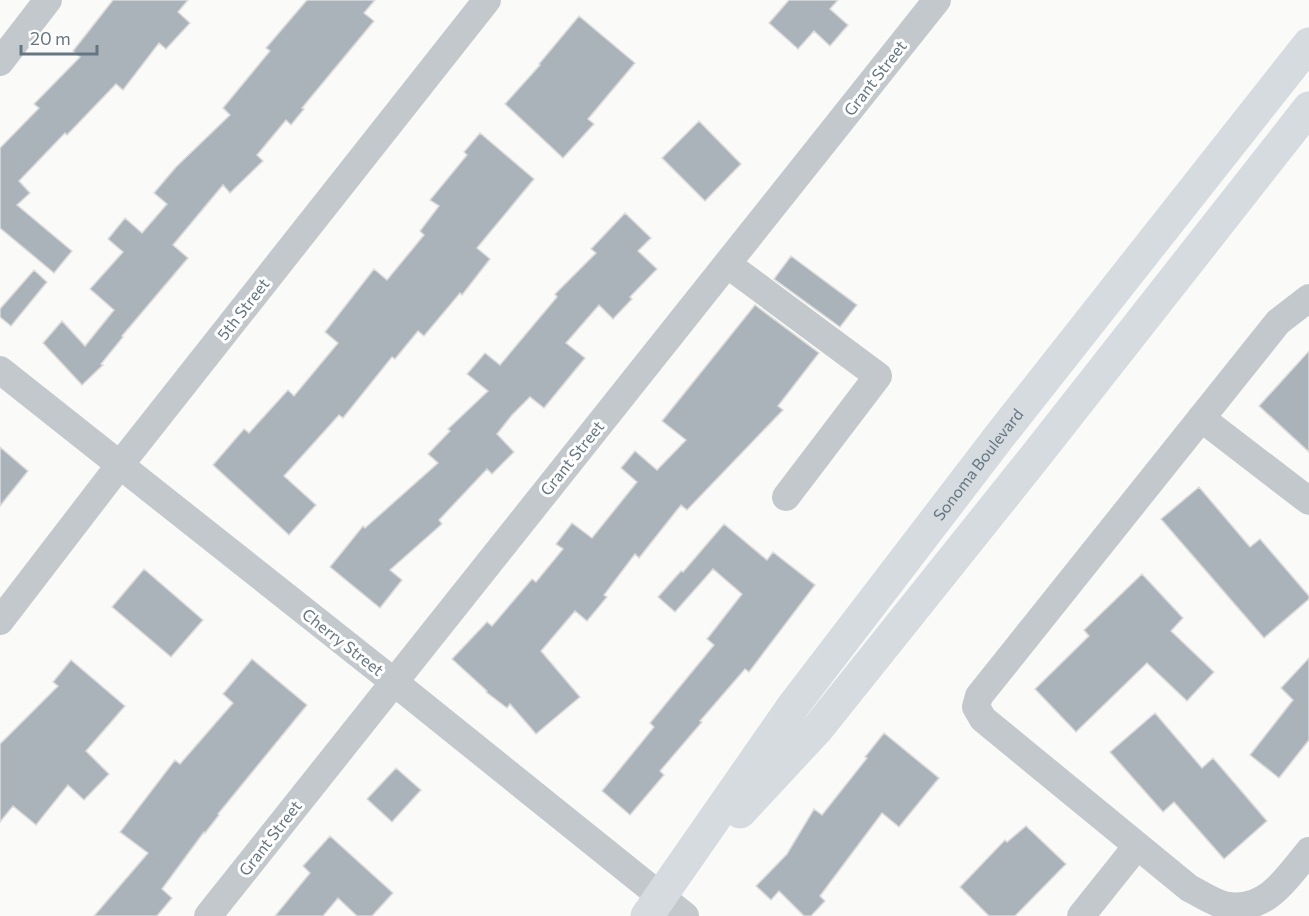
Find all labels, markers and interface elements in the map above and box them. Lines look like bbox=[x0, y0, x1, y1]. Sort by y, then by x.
scale bar bbox=[21, 18, 98, 56]
text: 20 m bbox=[30, 27, 71, 49]
street label: Grant Street bbox=[839, 36, 910, 119]
street label: 5th Street bbox=[213, 274, 273, 343]
street label: Sonoma Boulevard bbox=[929, 404, 1027, 524]
street label: Grant Street bbox=[536, 416, 608, 499]
street label: Cherry Street bbox=[299, 604, 388, 680]
street label: Grant Street bbox=[234, 796, 305, 879]

